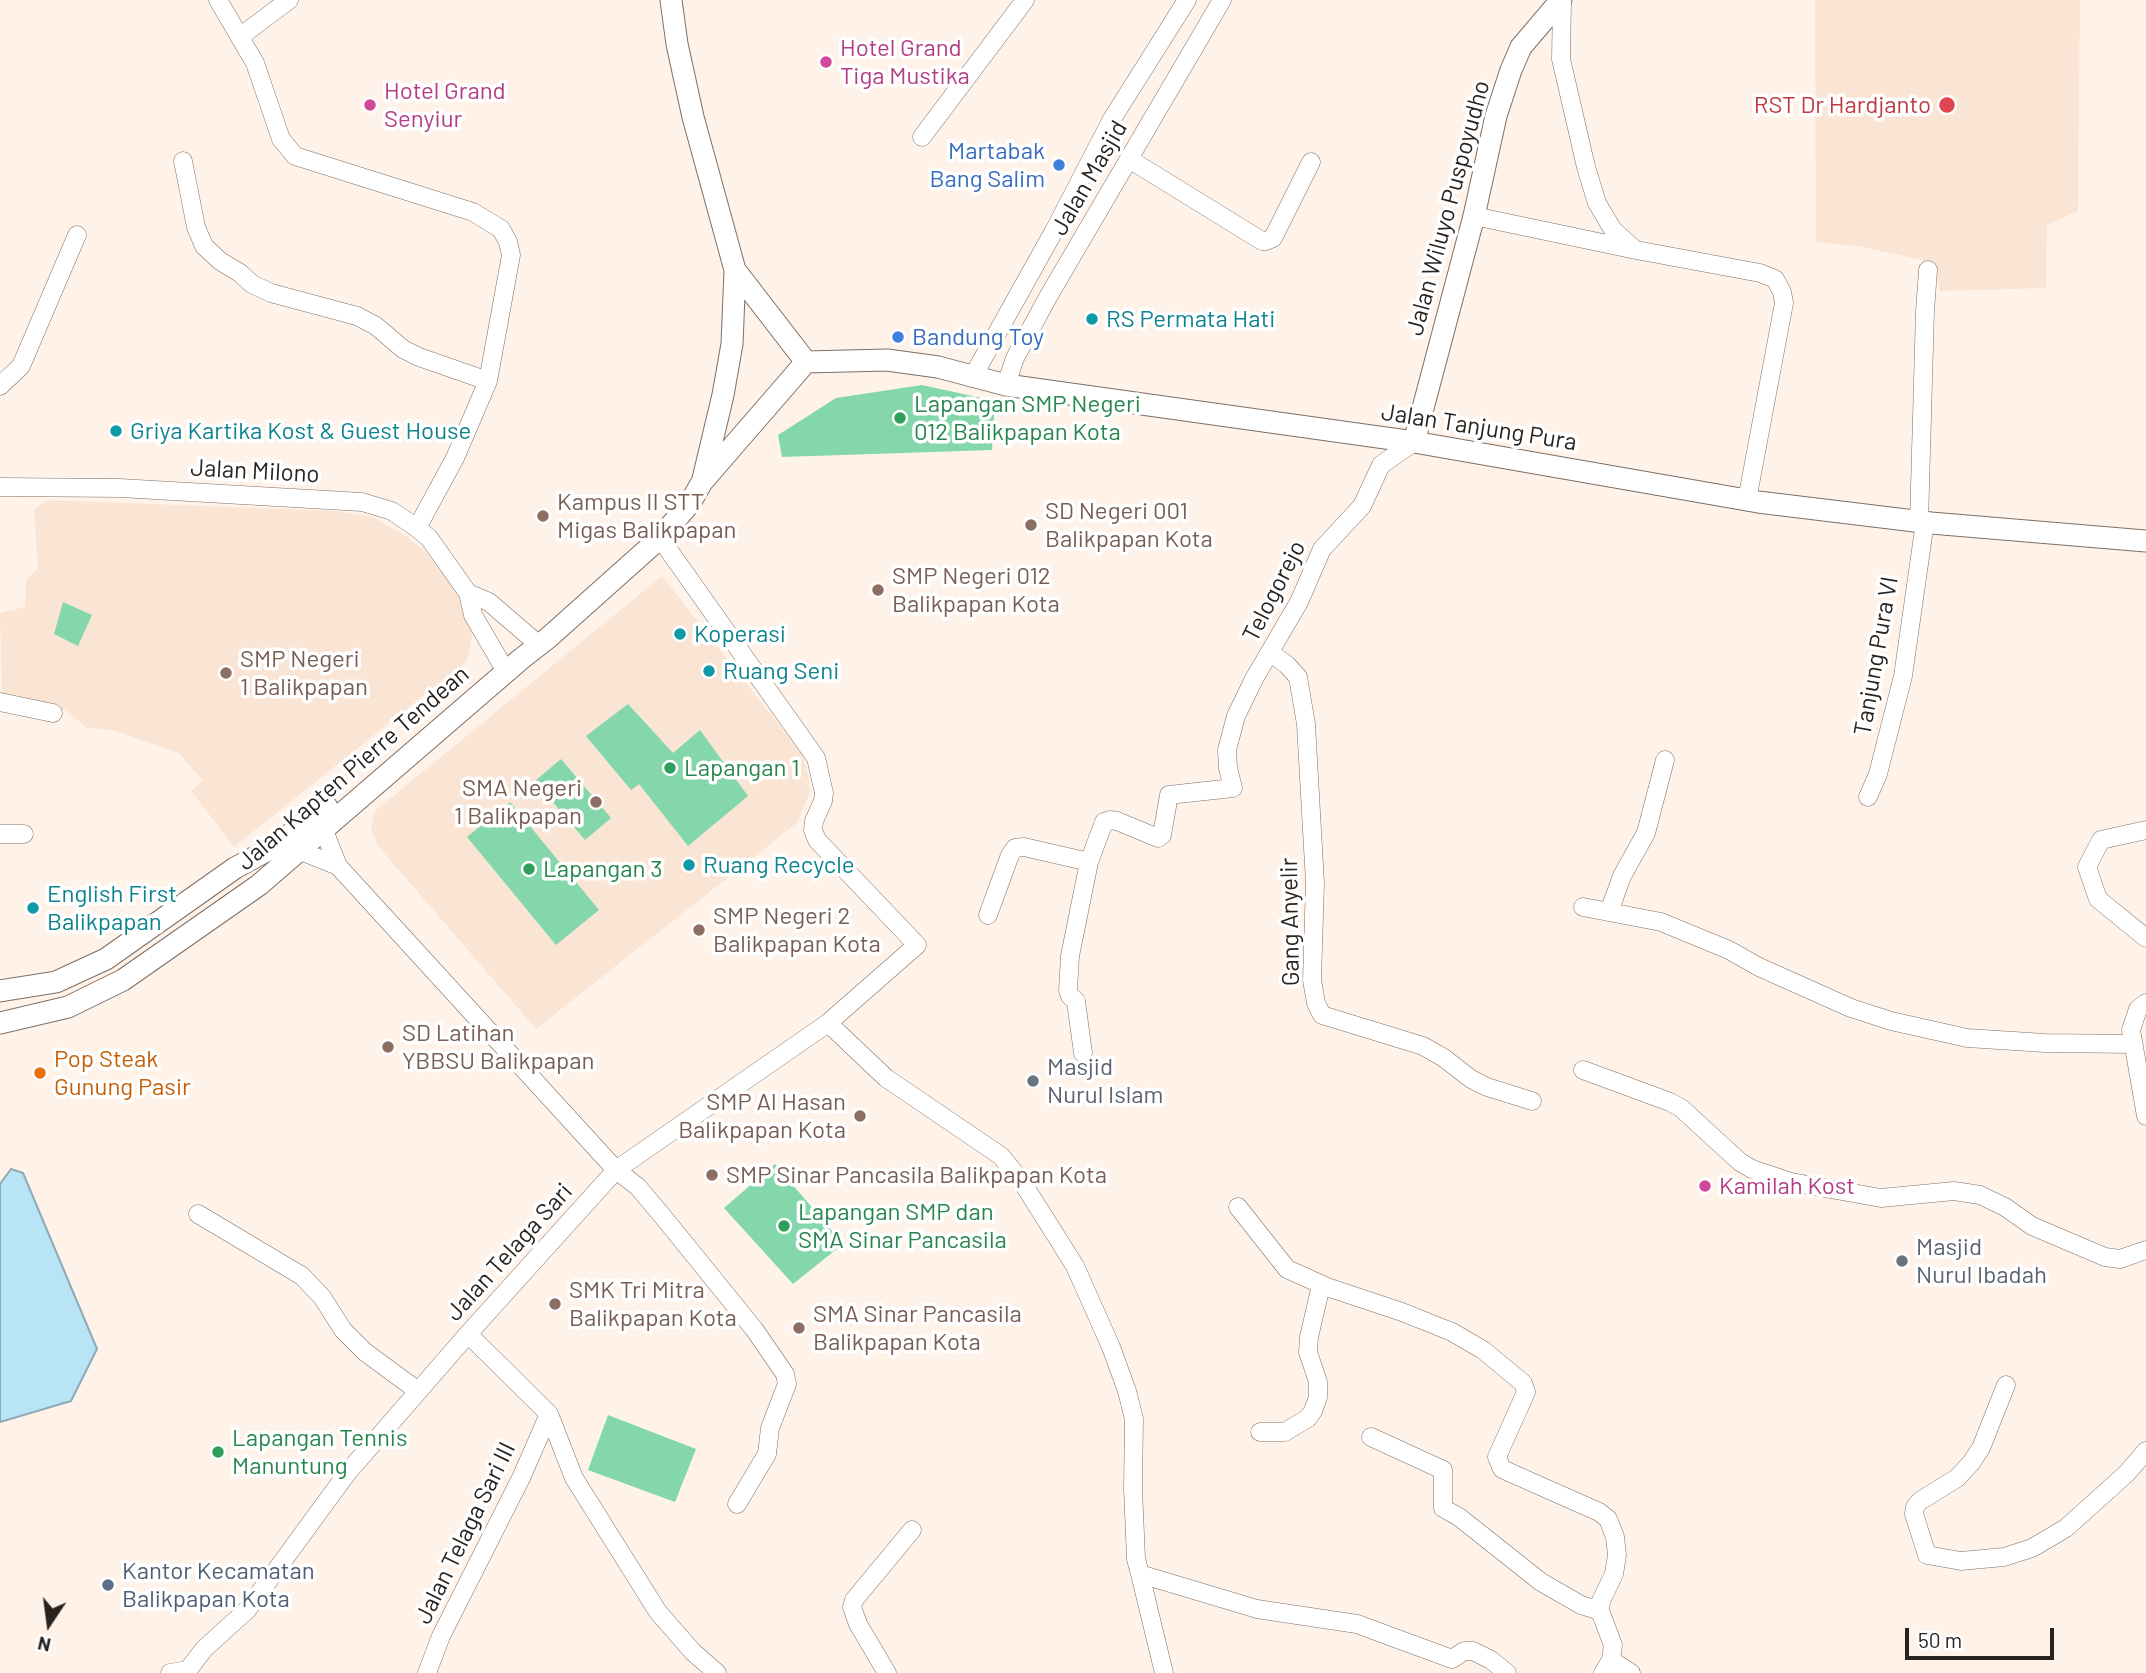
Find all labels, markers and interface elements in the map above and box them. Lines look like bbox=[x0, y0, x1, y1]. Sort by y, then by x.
place label: Hotel Grand Tiga Mustika bbox=[840, 34, 970, 90]
marker: Hotel Grand Tiga Mustika bbox=[818, 54, 834, 70]
place label: Hotel Grand Senyiur bbox=[384, 77, 506, 133]
street label: Jalan Wiluyo Puspoyudho bbox=[1400, 77, 1496, 339]
place label: RST Dr Hardjanto bbox=[1754, 91, 1931, 119]
marker: RST Dr Hardjanto bbox=[1937, 95, 1957, 115]
marker: Hotel Grand Senyiur bbox=[362, 97, 378, 113]
street label: Jalan Masjid bbox=[1045, 116, 1133, 240]
place label: Martabak Bang Salim bbox=[930, 137, 1045, 193]
marker: Martabak Bang Salim bbox=[1051, 157, 1067, 173]
place label: RS Permata Hati bbox=[1106, 305, 1275, 333]
marker: RS Permata Hati bbox=[1084, 311, 1100, 327]
place label: Bandung Toy bbox=[912, 323, 1044, 351]
marker: Bandung Toy bbox=[890, 329, 906, 345]
place label: Lapangan SMP Negeri 012 Balikpapan Kota bbox=[914, 390, 1141, 446]
street label: Jalan Tanjung Pura bbox=[1379, 397, 1579, 457]
marker: Lapangan SMP Negeri 012 Balikpapan Kota bbox=[892, 410, 908, 426]
place label: Griya Kartika Kost & Guest House bbox=[130, 417, 471, 445]
marker: Griya Kartika Kost & Guest House bbox=[108, 423, 124, 439]
street label: Jalan Milono bbox=[190, 453, 320, 489]
place label: Kampus II STT Migas Balikpapan bbox=[557, 488, 737, 544]
place label: SD Negeri 001 Balikpapan Kota bbox=[1045, 497, 1213, 553]
marker: Kampus II STT Migas Balikpapan bbox=[535, 508, 551, 524]
marker: SD Negeri 001 Balikpapan Kota bbox=[1023, 517, 1039, 533]
street label: Telogorejo bbox=[1236, 536, 1312, 646]
place label: SMP Negeri 012 Balikpapan Kota bbox=[892, 562, 1060, 618]
street label: Tanjung Pura VI bbox=[1848, 574, 1904, 738]
marker: SMP Negeri 012 Balikpapan Kota bbox=[870, 582, 886, 598]
place label: Koperasi bbox=[694, 620, 786, 648]
marker: Koperasi bbox=[672, 626, 688, 642]
place label: SMP Negeri 1 Balikpapan bbox=[240, 645, 368, 701]
place label: Ruang Seni bbox=[723, 657, 839, 685]
street label: Jalan Kapten Pierre Tendean bbox=[231, 660, 475, 876]
marker: Ruang Seni bbox=[701, 663, 717, 679]
marker: SMP Negeri 1 Balikpapan bbox=[218, 665, 234, 681]
place label: Lapangan 1 bbox=[684, 754, 800, 782]
marker: Lapangan 1 bbox=[662, 760, 678, 776]
place label: SMA Negeri 1 Balikpapan bbox=[454, 774, 582, 830]
marker: SMA Negeri 1 Balikpapan bbox=[588, 794, 604, 810]
place label: Ruang Recycle bbox=[703, 851, 855, 879]
place label: Lapangan 3 bbox=[543, 855, 663, 883]
marker: Ruang Recycle bbox=[681, 857, 697, 873]
street label: Gang Anyelir bbox=[1274, 858, 1306, 986]
marker: Lapangan 3 bbox=[521, 861, 537, 877]
place label: English First Balikpapan bbox=[47, 880, 177, 936]
marker: English First Balikpapan bbox=[25, 900, 41, 916]
place label: SMP Negeri 2 Balikpapan Kota bbox=[713, 902, 881, 958]
marker: SMP Negeri 2 Balikpapan Kota bbox=[691, 922, 707, 938]
place label: SD Latihan YBBSU Balikpapan bbox=[402, 1019, 595, 1075]
marker: SD Latihan YBBSU Balikpapan bbox=[380, 1039, 396, 1055]
place label: Pop Steak Gunung Pasir bbox=[54, 1045, 191, 1101]
place label: Masjid Nurul Islam bbox=[1047, 1053, 1163, 1109]
marker: Pop Steak Gunung Pasir bbox=[32, 1065, 48, 1081]
marker: Masjid Nurul Islam bbox=[1025, 1073, 1041, 1089]
place label: SMP Al Hasan Balikpapan Kota bbox=[678, 1088, 846, 1144]
marker: SMP Al Hasan Balikpapan Kota bbox=[852, 1108, 868, 1124]
place label: SMP Sinar Pancasila Balikpapan Kota bbox=[726, 1161, 1107, 1189]
marker: SMP Sinar Pancasila Balikpapan Kota bbox=[704, 1167, 720, 1183]
place label: Kamilah Kost bbox=[1719, 1172, 1855, 1200]
street label: Jalan Telaga Sari bbox=[440, 1177, 578, 1327]
marker: Kamilah Kost bbox=[1697, 1178, 1713, 1194]
place label: Lapangan SMP dan SMA Sinar Pancasila bbox=[798, 1198, 1007, 1254]
marker: Lapangan SMP dan SMA Sinar Pancasila bbox=[776, 1218, 792, 1234]
place label: Masjid Nurul Ibadah bbox=[1916, 1233, 2047, 1289]
marker: Masjid Nurul Ibadah bbox=[1894, 1253, 1910, 1269]
place label: SMK Tri Mitra Balikpapan Kota bbox=[569, 1276, 737, 1332]
marker: SMK Tri Mitra Balikpapan Kota bbox=[547, 1296, 563, 1312]
place label: SMA Sinar Pancasila Balikpapan Kota bbox=[813, 1300, 1022, 1356]
marker: SMA Sinar Pancasila Balikpapan Kota bbox=[791, 1320, 807, 1336]
place label: Lapangan Tennis Manuntung bbox=[232, 1424, 407, 1480]
street label: Jalan Telaga Sari III bbox=[409, 1437, 521, 1629]
marker: Lapangan Tennis Manuntung bbox=[210, 1444, 226, 1460]
place label: Kantor Kecamatan Balikpapan Kota bbox=[122, 1557, 315, 1613]
marker: Kantor Kecamatan Balikpapan Kota bbox=[100, 1577, 116, 1593]
north arrow bbox=[14, 1589, 84, 1659]
scale bar bbox=[1908, 1614, 2057, 1658]
text: 50 m bbox=[1918, 1627, 1962, 1652]
text: N bbox=[35, 1632, 53, 1658]

